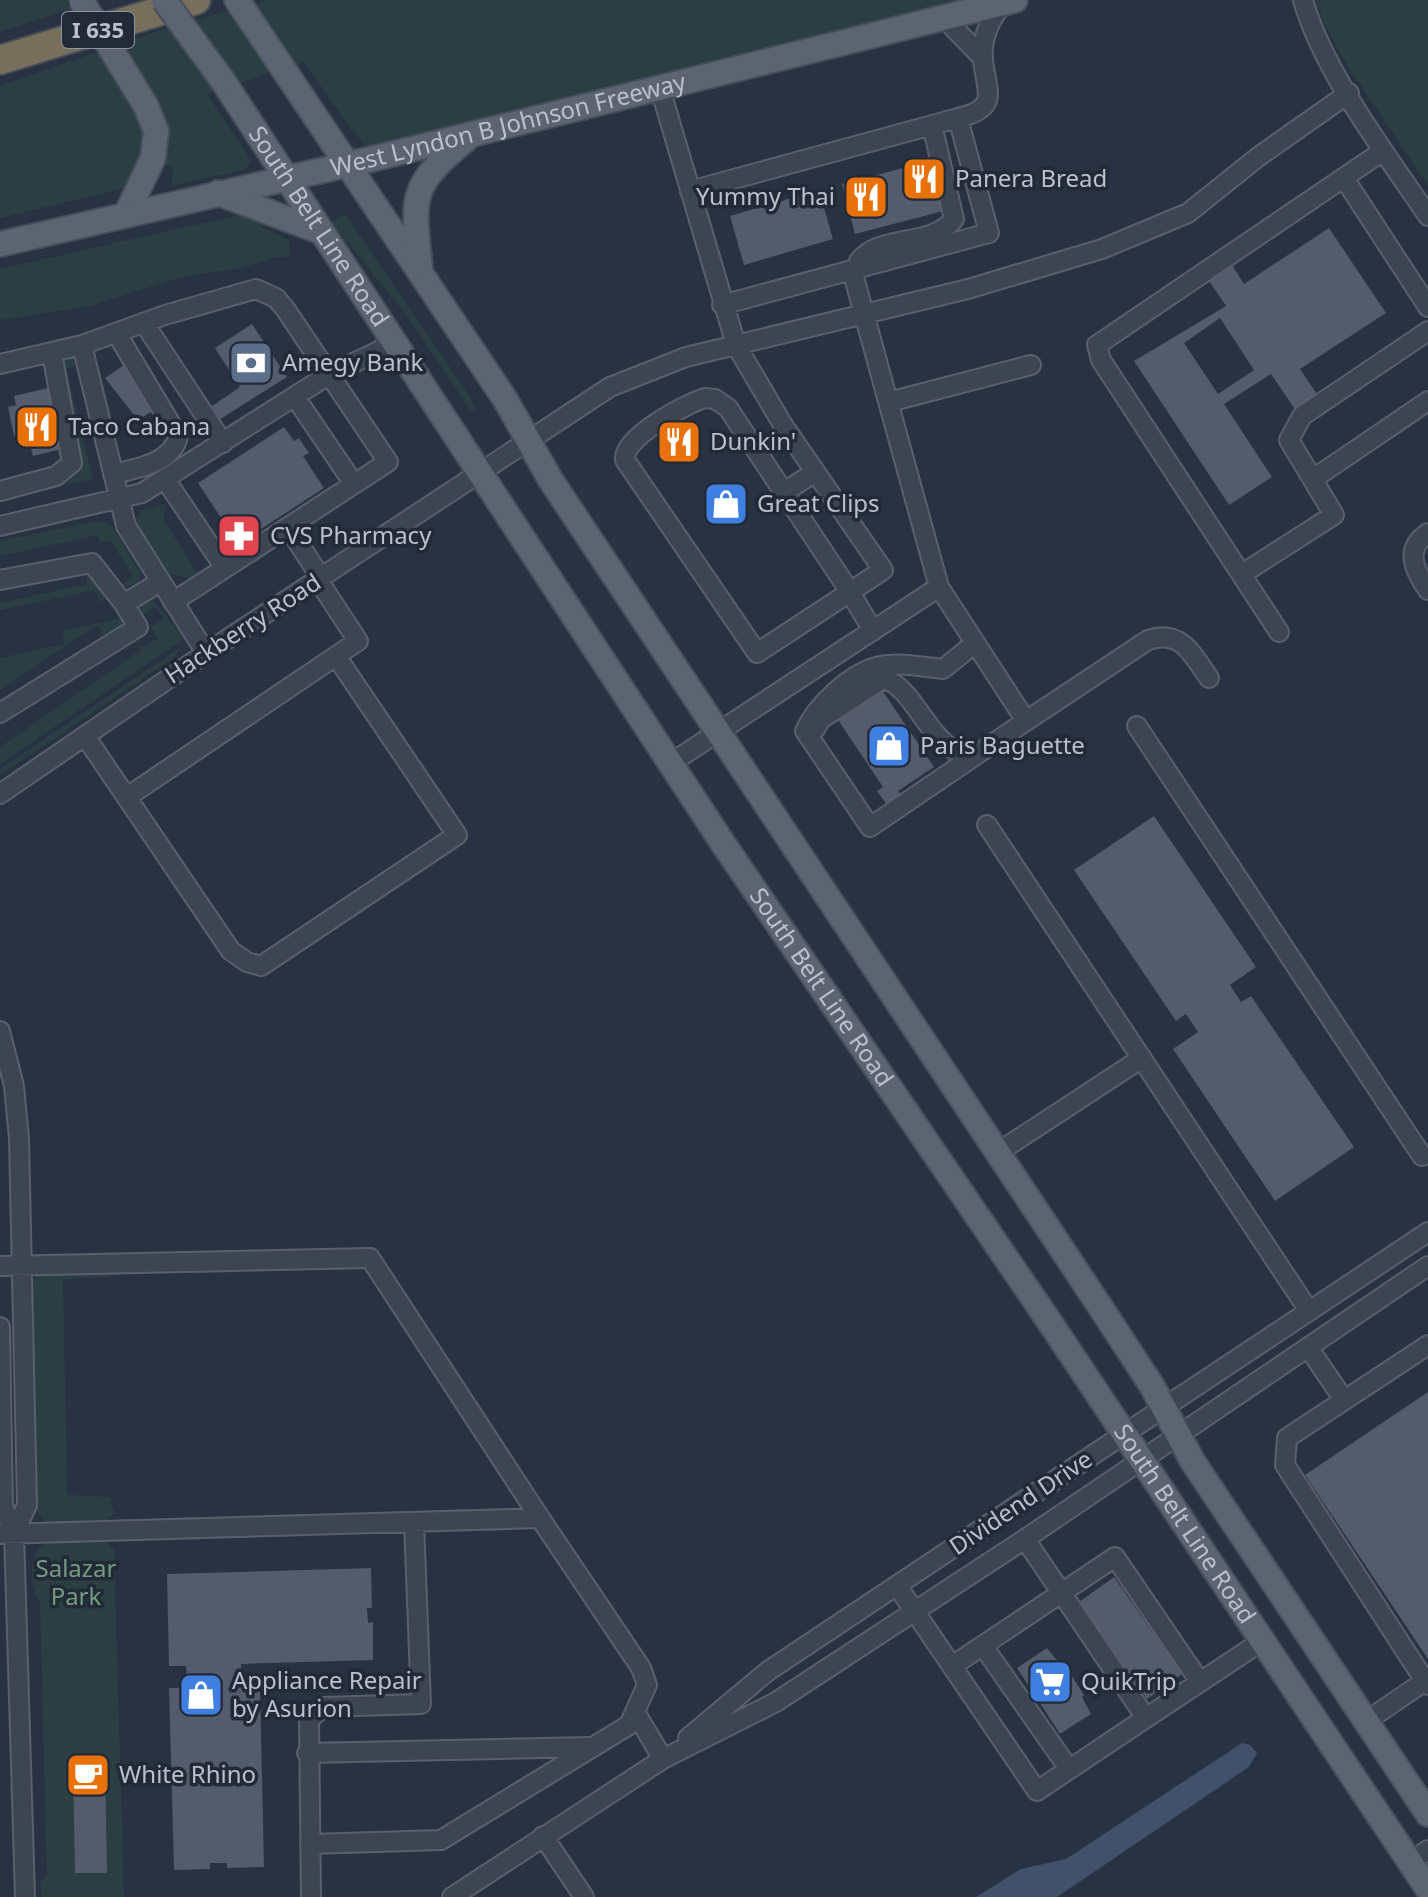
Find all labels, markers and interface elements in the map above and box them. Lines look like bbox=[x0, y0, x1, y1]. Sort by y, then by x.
road number: I 635 bbox=[62, 12, 134, 48]
street label: West Lyndon B Johnson Freeway bbox=[327, 64, 690, 183]
street label: South Belt Line Road bbox=[242, 119, 398, 332]
restaurant icon: Panera Bread bbox=[900, 155, 948, 203]
place label: Panera Bread bbox=[955, 161, 1107, 194]
restaurant icon: Yummy Thai bbox=[842, 173, 890, 221]
place label: Yummy Thai bbox=[696, 179, 835, 212]
bank icon: Amegy Bank bbox=[227, 339, 275, 387]
place label: Amegy Bank bbox=[282, 345, 423, 378]
restaurant icon: Taco Cabana bbox=[13, 403, 61, 451]
place label: Taco Cabana bbox=[68, 409, 210, 442]
restaurant icon: Dunkin' bbox=[655, 418, 703, 466]
place label: Dunkin' bbox=[710, 424, 796, 457]
shop icon: Great Clips bbox=[702, 480, 750, 528]
place label: Great Clips bbox=[757, 486, 880, 519]
pharmacy icon: CVS Pharmacy bbox=[215, 512, 263, 560]
place label: CVS Pharmacy bbox=[270, 518, 432, 551]
street label: Hackberry Road bbox=[158, 565, 327, 691]
shop icon: Paris Baguette bbox=[865, 722, 913, 770]
place label: Paris Baguette bbox=[920, 728, 1085, 761]
street label: South Belt Line Road bbox=[743, 881, 902, 1092]
street label: South Belt Line Road bbox=[1107, 1417, 1264, 1630]
street label: Dividend Drive bbox=[942, 1442, 1098, 1562]
park label: Salazar Park bbox=[36, 1551, 117, 1612]
supermarket icon: QuikTrip bbox=[1026, 1658, 1074, 1706]
place label: Appliance Repair by Asurion bbox=[232, 1663, 422, 1724]
place label: QuikTrip bbox=[1081, 1664, 1177, 1697]
shop icon: Appliance Repair by Asurion bbox=[177, 1671, 225, 1719]
cafe icon: White Rhino bbox=[64, 1751, 112, 1799]
place label: White Rhino bbox=[119, 1757, 256, 1790]

